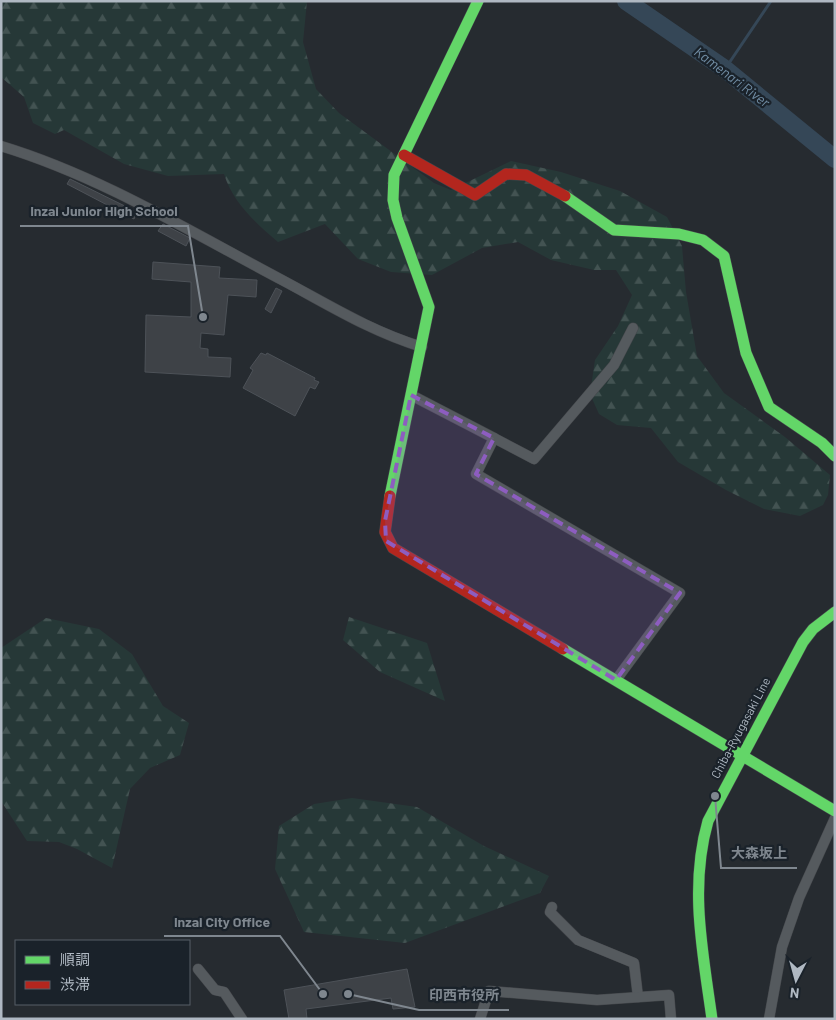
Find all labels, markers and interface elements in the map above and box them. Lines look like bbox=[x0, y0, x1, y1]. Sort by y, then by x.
water label: Kamenari River bbox=[691, 43, 774, 111]
callout: Inzai Junior High School bbox=[20, 197, 188, 226]
text: Inzai Junior High School bbox=[30, 202, 178, 219]
street label: Chiba-Ryugasaki Line bbox=[708, 675, 773, 780]
callout: 大森坂上 bbox=[721, 839, 797, 868]
text: 大森坂上 bbox=[731, 844, 787, 861]
callout: Inzai City Office bbox=[164, 907, 280, 936]
text: Inzai City Office bbox=[174, 913, 270, 930]
legend bbox=[15, 940, 190, 1005]
text: 順調 bbox=[60, 950, 90, 968]
north arrow bbox=[771, 955, 821, 1005]
text: 渋滞 bbox=[60, 975, 90, 993]
callout: 印西市役所 bbox=[419, 981, 509, 1010]
text: N bbox=[789, 984, 800, 1002]
text: 印西市役所 bbox=[429, 986, 499, 1003]

